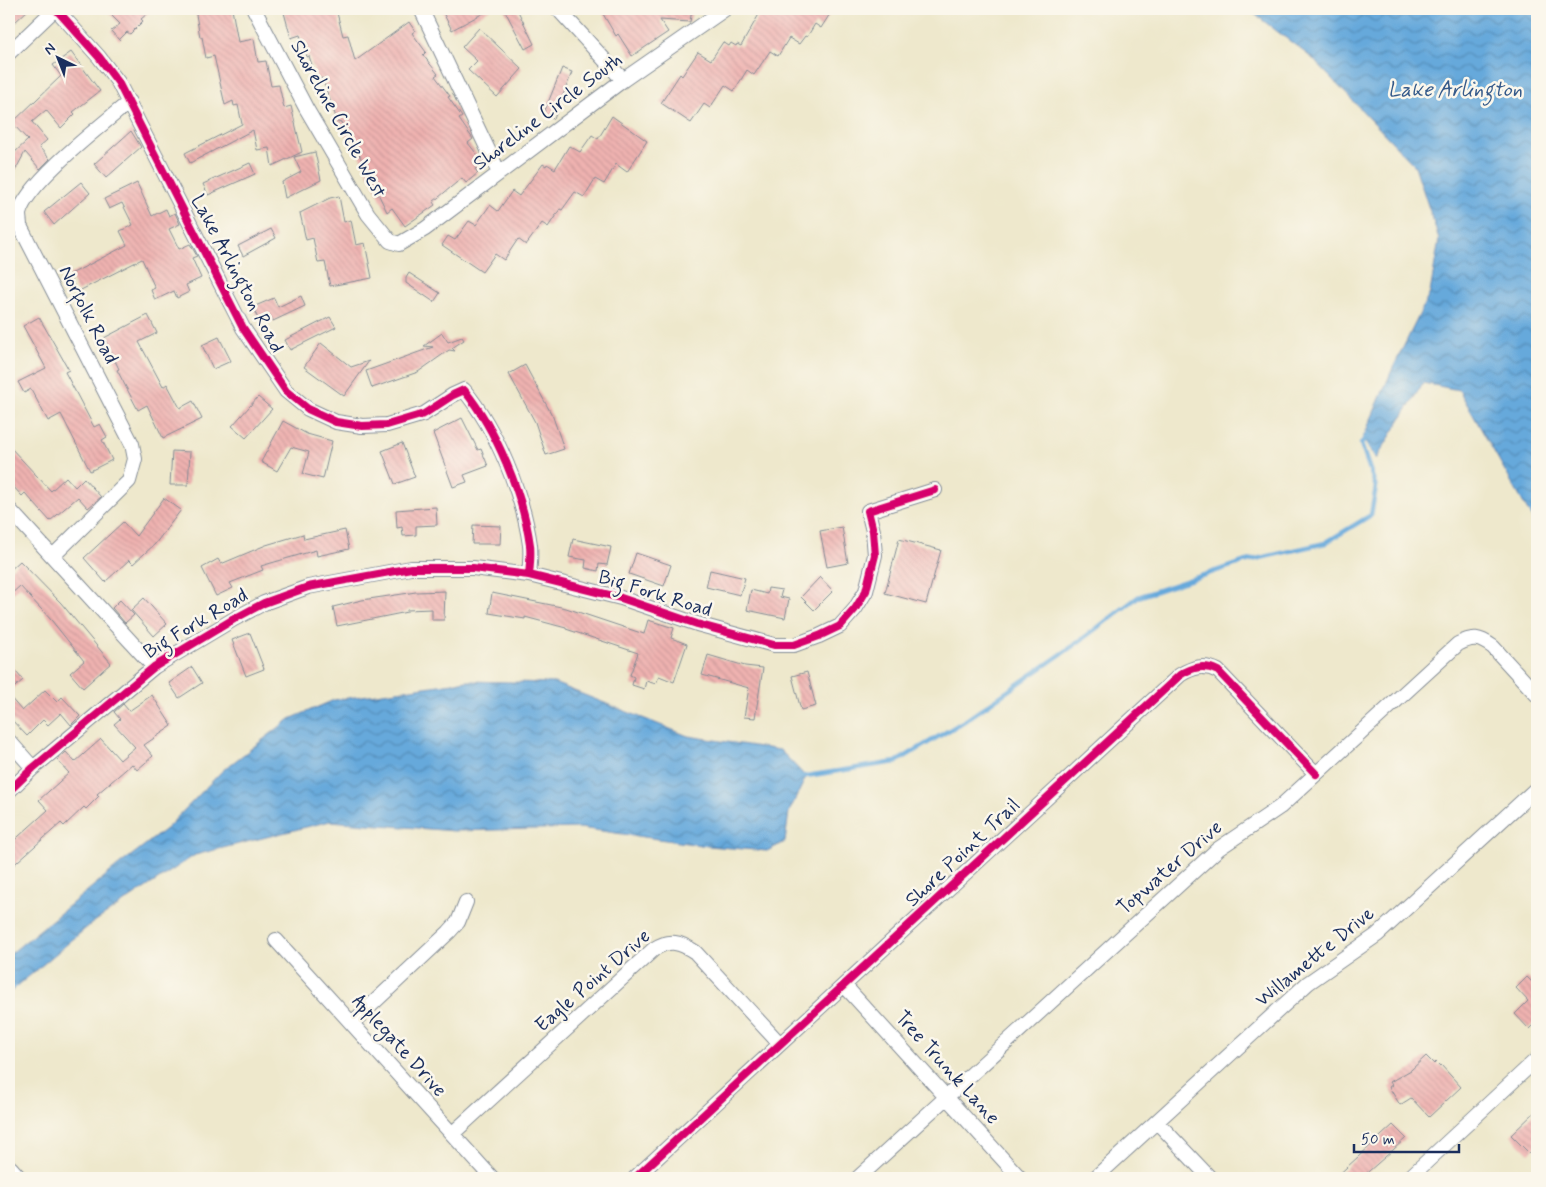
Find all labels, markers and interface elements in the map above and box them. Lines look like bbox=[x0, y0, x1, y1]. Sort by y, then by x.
north arrow bbox=[32, 32, 82, 82]
street label: Shoreline Circle West bbox=[283, 35, 393, 203]
text: N bbox=[40, 39, 59, 59]
street label: Shoreline Circle South bbox=[468, 47, 628, 177]
water label: Lake Arlington bbox=[1388, 76, 1522, 106]
street label: Lake Arlington Road bbox=[182, 190, 290, 359]
street label: Norfolk Road bbox=[50, 261, 124, 370]
street label: Big Fork Road bbox=[594, 564, 715, 626]
street label: Big Fork Road bbox=[139, 582, 254, 668]
street label: Shore Point Trail bbox=[900, 793, 1026, 913]
street label: Topwater Drive bbox=[1111, 815, 1229, 921]
street label: Willamette Drive bbox=[1250, 901, 1380, 1013]
street label: Eagle Point Drive bbox=[530, 923, 656, 1039]
street label: Applegate Drive bbox=[345, 989, 453, 1104]
street label: Tree Trunk Lane bbox=[888, 1005, 1006, 1131]
scale bar bbox=[1354, 1122, 1458, 1154]
text: 50 m bbox=[1361, 1130, 1395, 1150]

